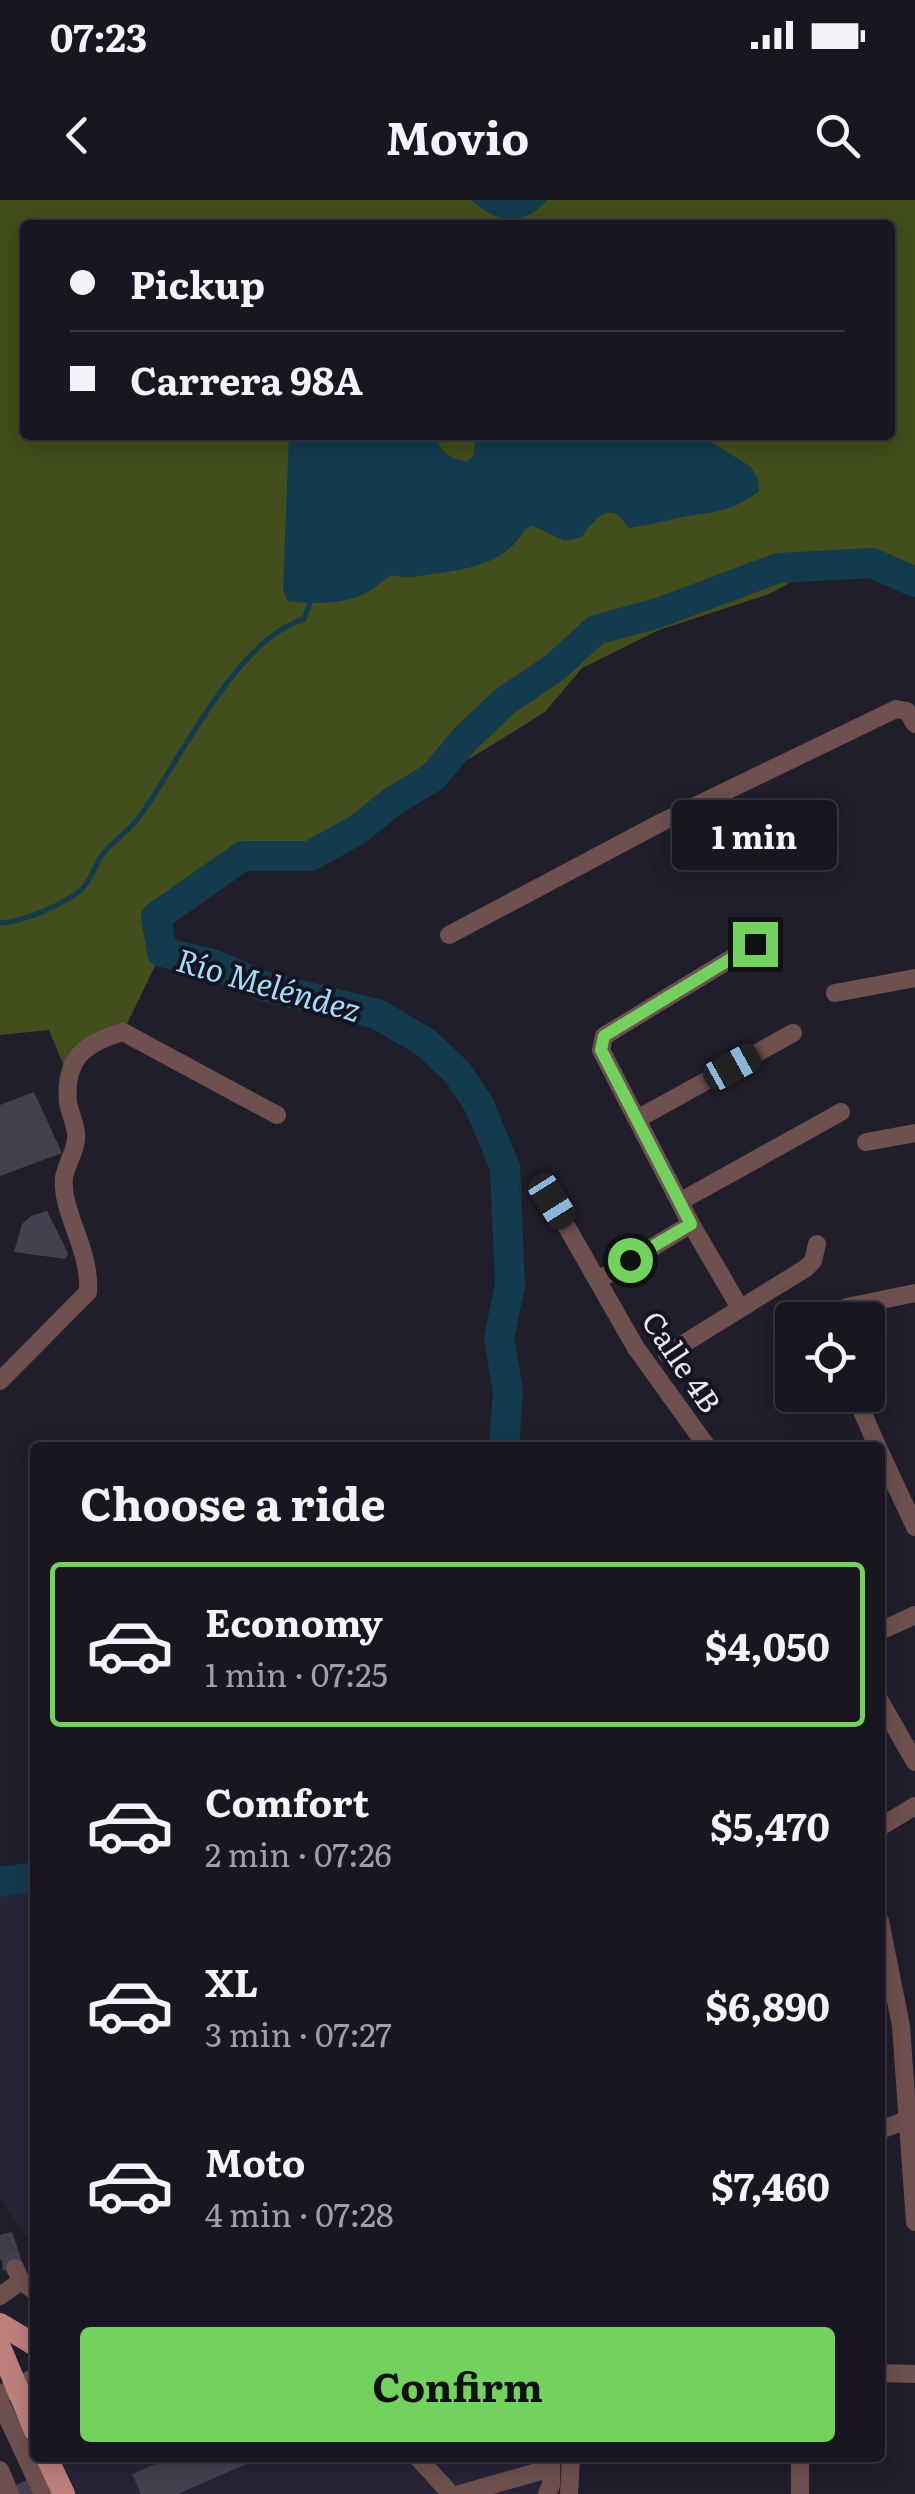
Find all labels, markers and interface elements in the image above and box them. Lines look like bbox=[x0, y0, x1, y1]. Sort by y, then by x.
text: 07:23 bbox=[50, 7, 147, 64]
text: Movio bbox=[386, 102, 529, 169]
icon: back bbox=[50, 108, 105, 163]
icon: search bbox=[810, 108, 865, 163]
text: Pickup bbox=[130, 254, 265, 311]
text: Carrera 98A bbox=[130, 350, 363, 407]
callout: 1 min bbox=[672, 799, 838, 869]
text: 1 min bbox=[712, 811, 797, 859]
route end bbox=[733, 922, 778, 967]
water label: Río Meléndez bbox=[171, 934, 367, 1032]
car bbox=[698, 1039, 766, 1095]
car bbox=[523, 1168, 581, 1234]
route start bbox=[608, 1238, 653, 1283]
street label: Calle 4B bbox=[633, 1301, 733, 1421]
map controls bbox=[775, 1302, 885, 1412]
button: locate bbox=[775, 1302, 885, 1412]
text: Choose a ride bbox=[80, 1468, 386, 1535]
text: Economy bbox=[205, 1592, 383, 1649]
icon: car bbox=[85, 1600, 175, 1690]
text: $4,050 bbox=[705, 1616, 830, 1673]
text: 1 min · 07:25 bbox=[205, 1649, 388, 1697]
text: Comfort bbox=[205, 1772, 369, 1829]
icon: car bbox=[85, 1780, 175, 1870]
text: $5,470 bbox=[710, 1796, 830, 1853]
text: 2 min · 07:26 bbox=[205, 1829, 392, 1877]
text: XL bbox=[205, 1952, 258, 2009]
icon: car bbox=[85, 1960, 175, 2050]
text: $6,890 bbox=[705, 1976, 830, 2033]
text: 3 min · 07:27 bbox=[205, 2009, 392, 2057]
text: Moto bbox=[205, 2132, 305, 2189]
icon: car bbox=[85, 2140, 175, 2230]
text: $7,460 bbox=[711, 2156, 830, 2213]
text: 4 min · 07:28 bbox=[205, 2189, 394, 2237]
button: Confirm bbox=[80, 2327, 835, 2442]

